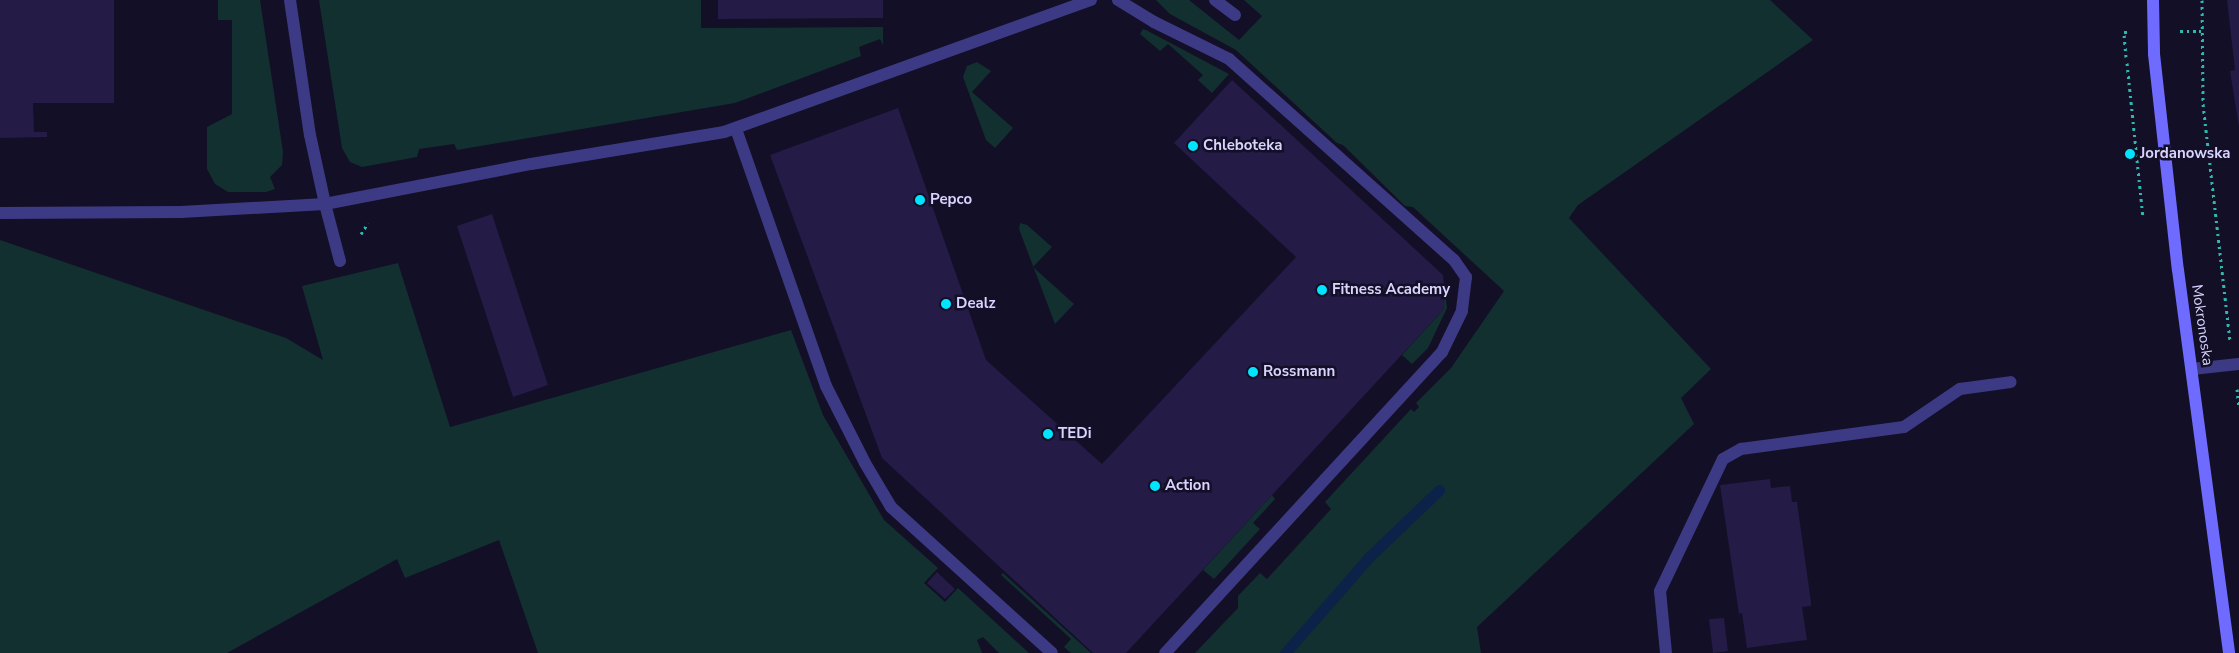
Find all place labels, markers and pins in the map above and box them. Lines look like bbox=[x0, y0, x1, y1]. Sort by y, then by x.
place label: Chleboteka bbox=[1203, 137, 1282, 155]
marker: Chleboteka bbox=[1187, 140, 1199, 152]
place label: Jordanowska bbox=[2140, 145, 2230, 163]
marker: Jordanowska bbox=[2124, 148, 2136, 160]
place label: Pepco bbox=[930, 191, 972, 209]
marker: Pepco bbox=[914, 194, 926, 206]
place label: Fitness Academy bbox=[1332, 281, 1450, 299]
marker: Fitness Academy bbox=[1316, 284, 1328, 296]
place label: Dealz bbox=[956, 295, 996, 313]
marker: Dealz bbox=[940, 298, 952, 310]
place label: Rossmann bbox=[1263, 363, 1335, 381]
marker: Rossmann bbox=[1247, 366, 1259, 378]
place label: TEDi bbox=[1058, 425, 1092, 443]
marker: TEDi bbox=[1042, 428, 1054, 440]
place label: Action bbox=[1165, 477, 1210, 495]
marker: Action bbox=[1149, 480, 1161, 492]

